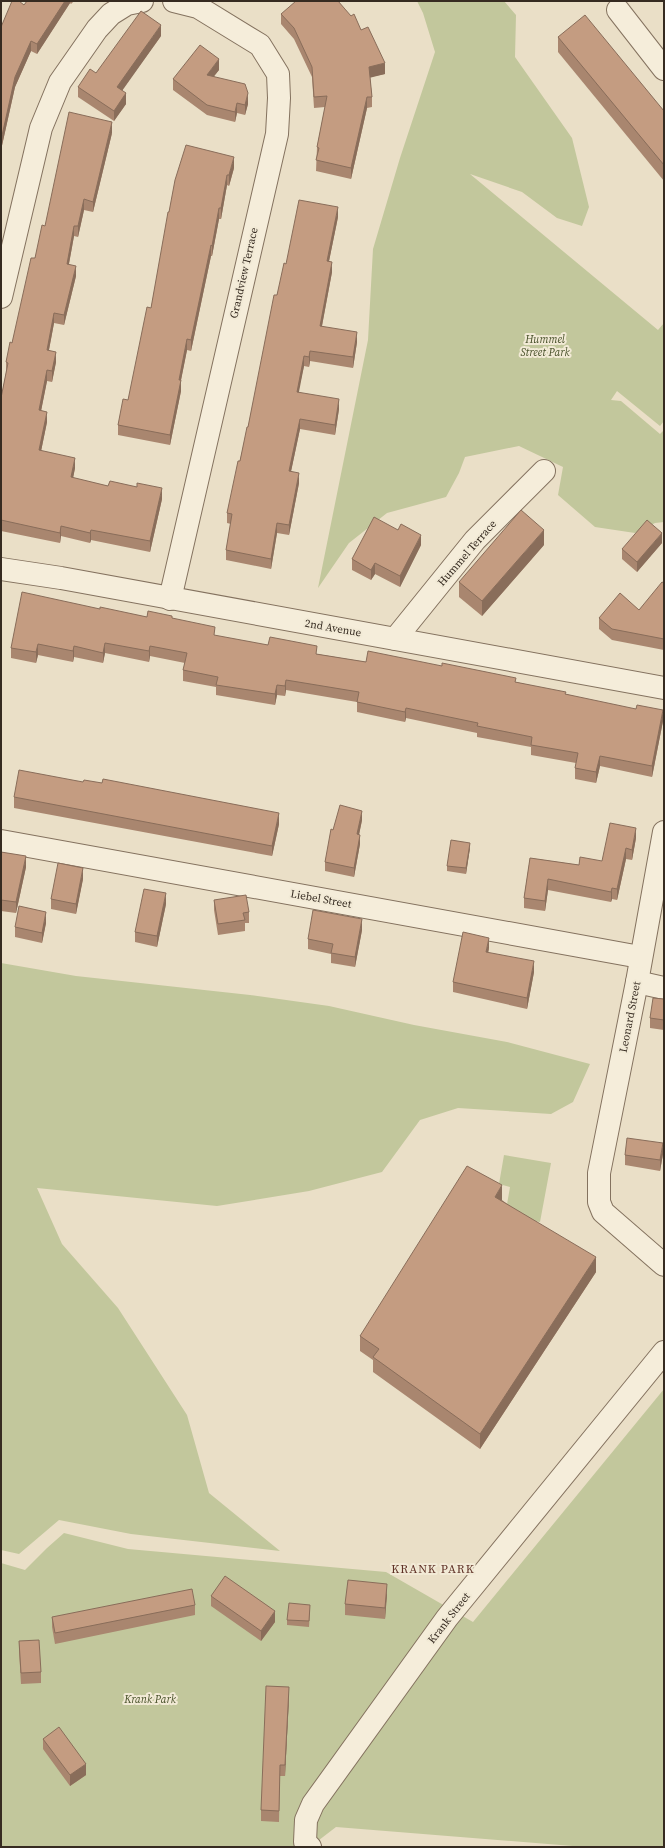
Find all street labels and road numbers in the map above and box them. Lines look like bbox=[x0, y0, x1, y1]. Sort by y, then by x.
street label: Grandview Terrace bbox=[226, 226, 262, 320]
street label: Hummel Terrace bbox=[434, 516, 500, 589]
street label: 2nd Avenue bbox=[304, 616, 363, 640]
street label: Liebel Street bbox=[289, 886, 353, 912]
street label: Leonard Street bbox=[616, 980, 644, 1054]
street label: Krank Street bbox=[424, 1589, 474, 1647]

